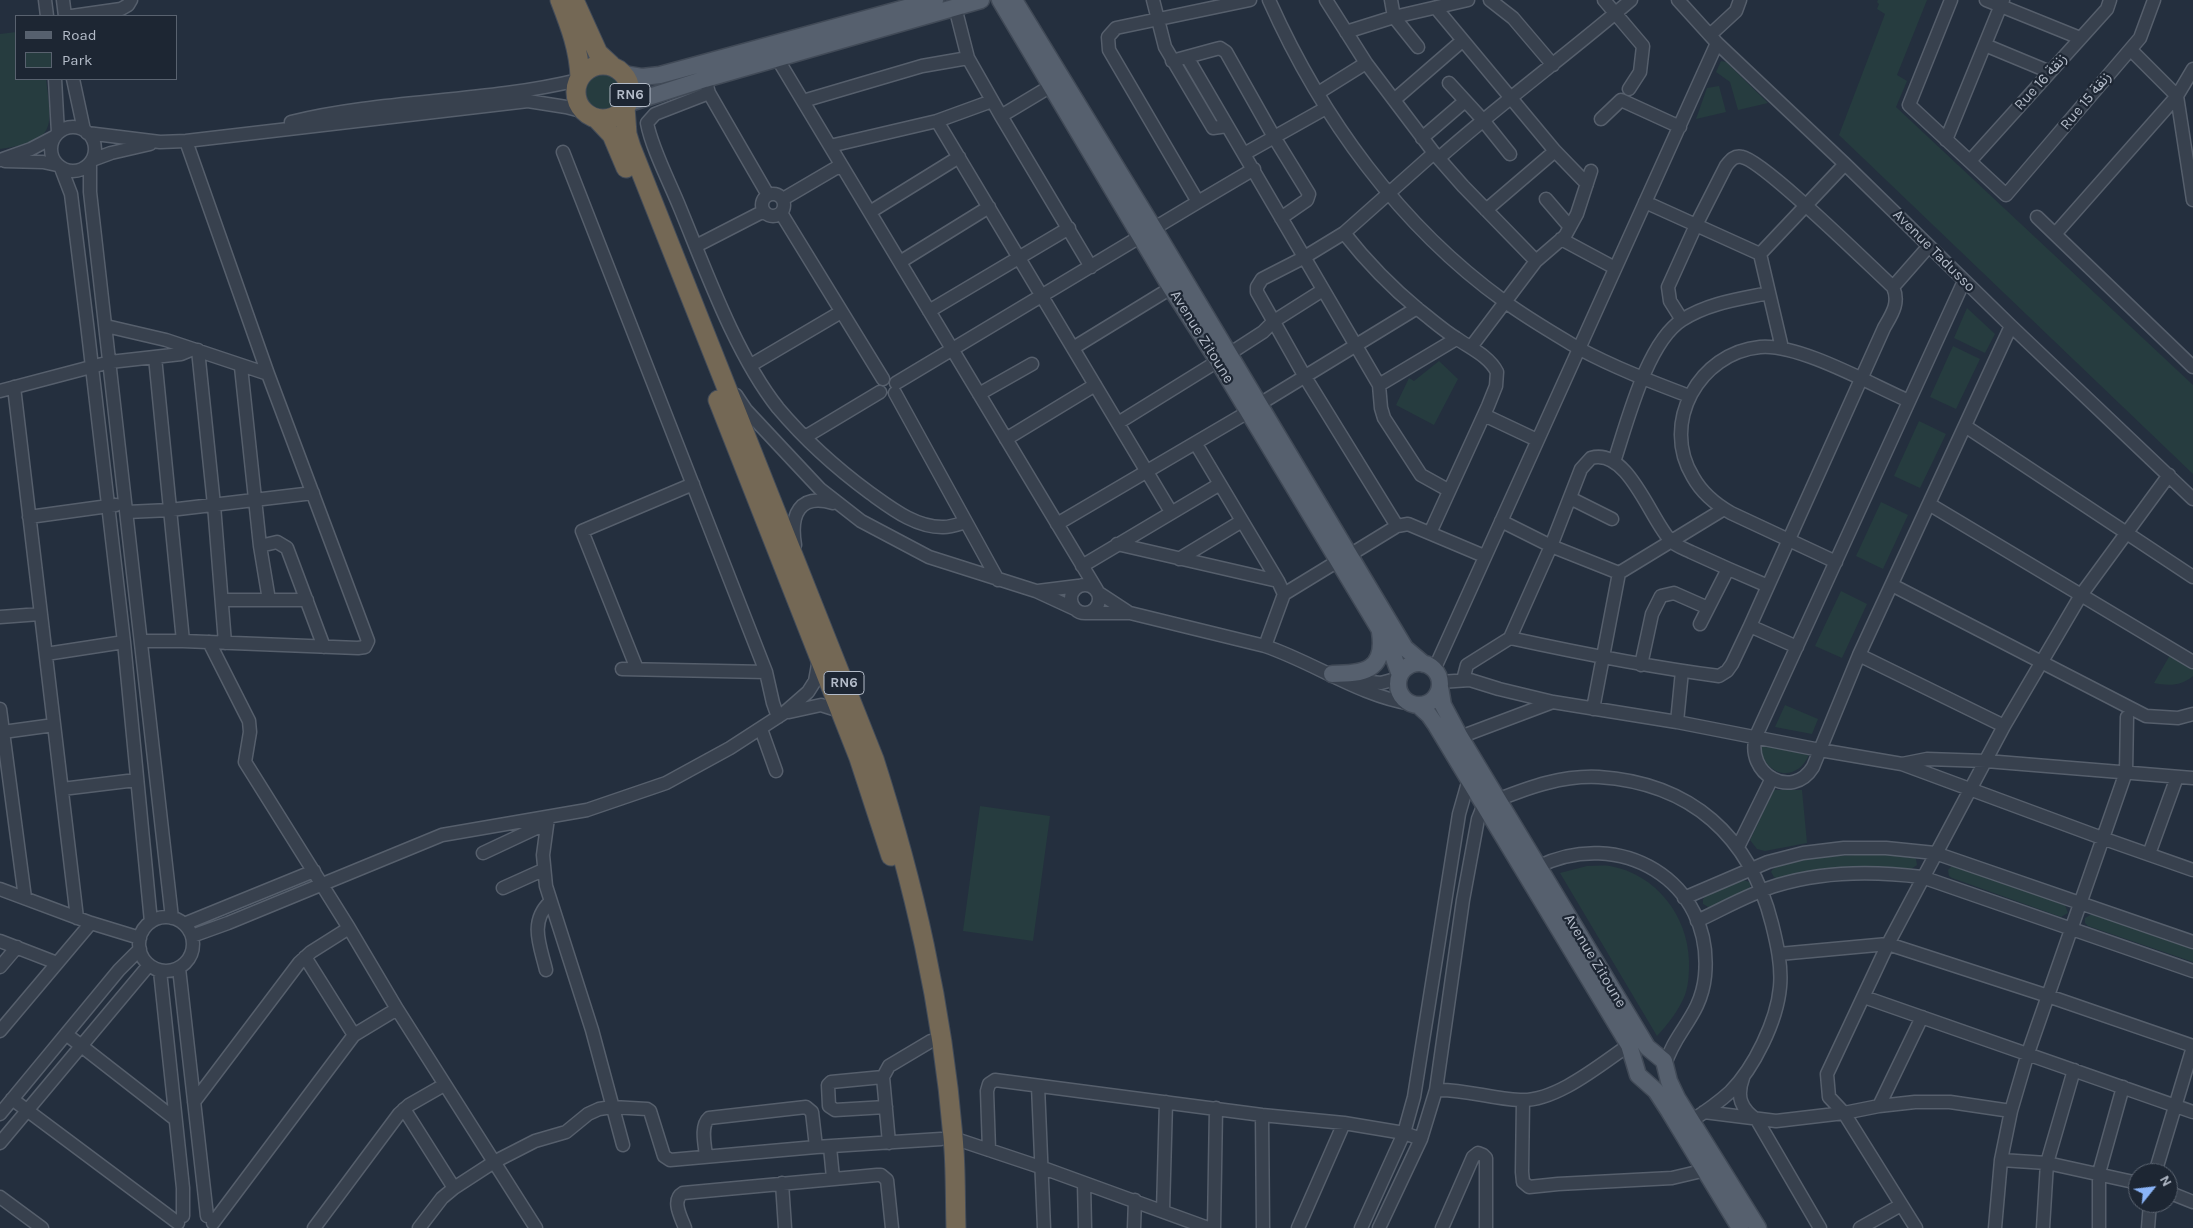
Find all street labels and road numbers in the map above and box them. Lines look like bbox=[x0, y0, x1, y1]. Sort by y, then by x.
street label: Rue 16 زنقة bbox=[2011, 50, 2071, 114]
street label: Rue 15 زنقة bbox=[2057, 68, 2115, 134]
road number: RN6 bbox=[610, 84, 650, 106]
street label: Avenue Tadusso bbox=[1889, 206, 1979, 296]
street label: Avenue Zitoune bbox=[1166, 287, 1238, 387]
road number: RN6 bbox=[824, 671, 864, 694]
street label: Avenue Zitoune bbox=[1560, 911, 1630, 1011]

